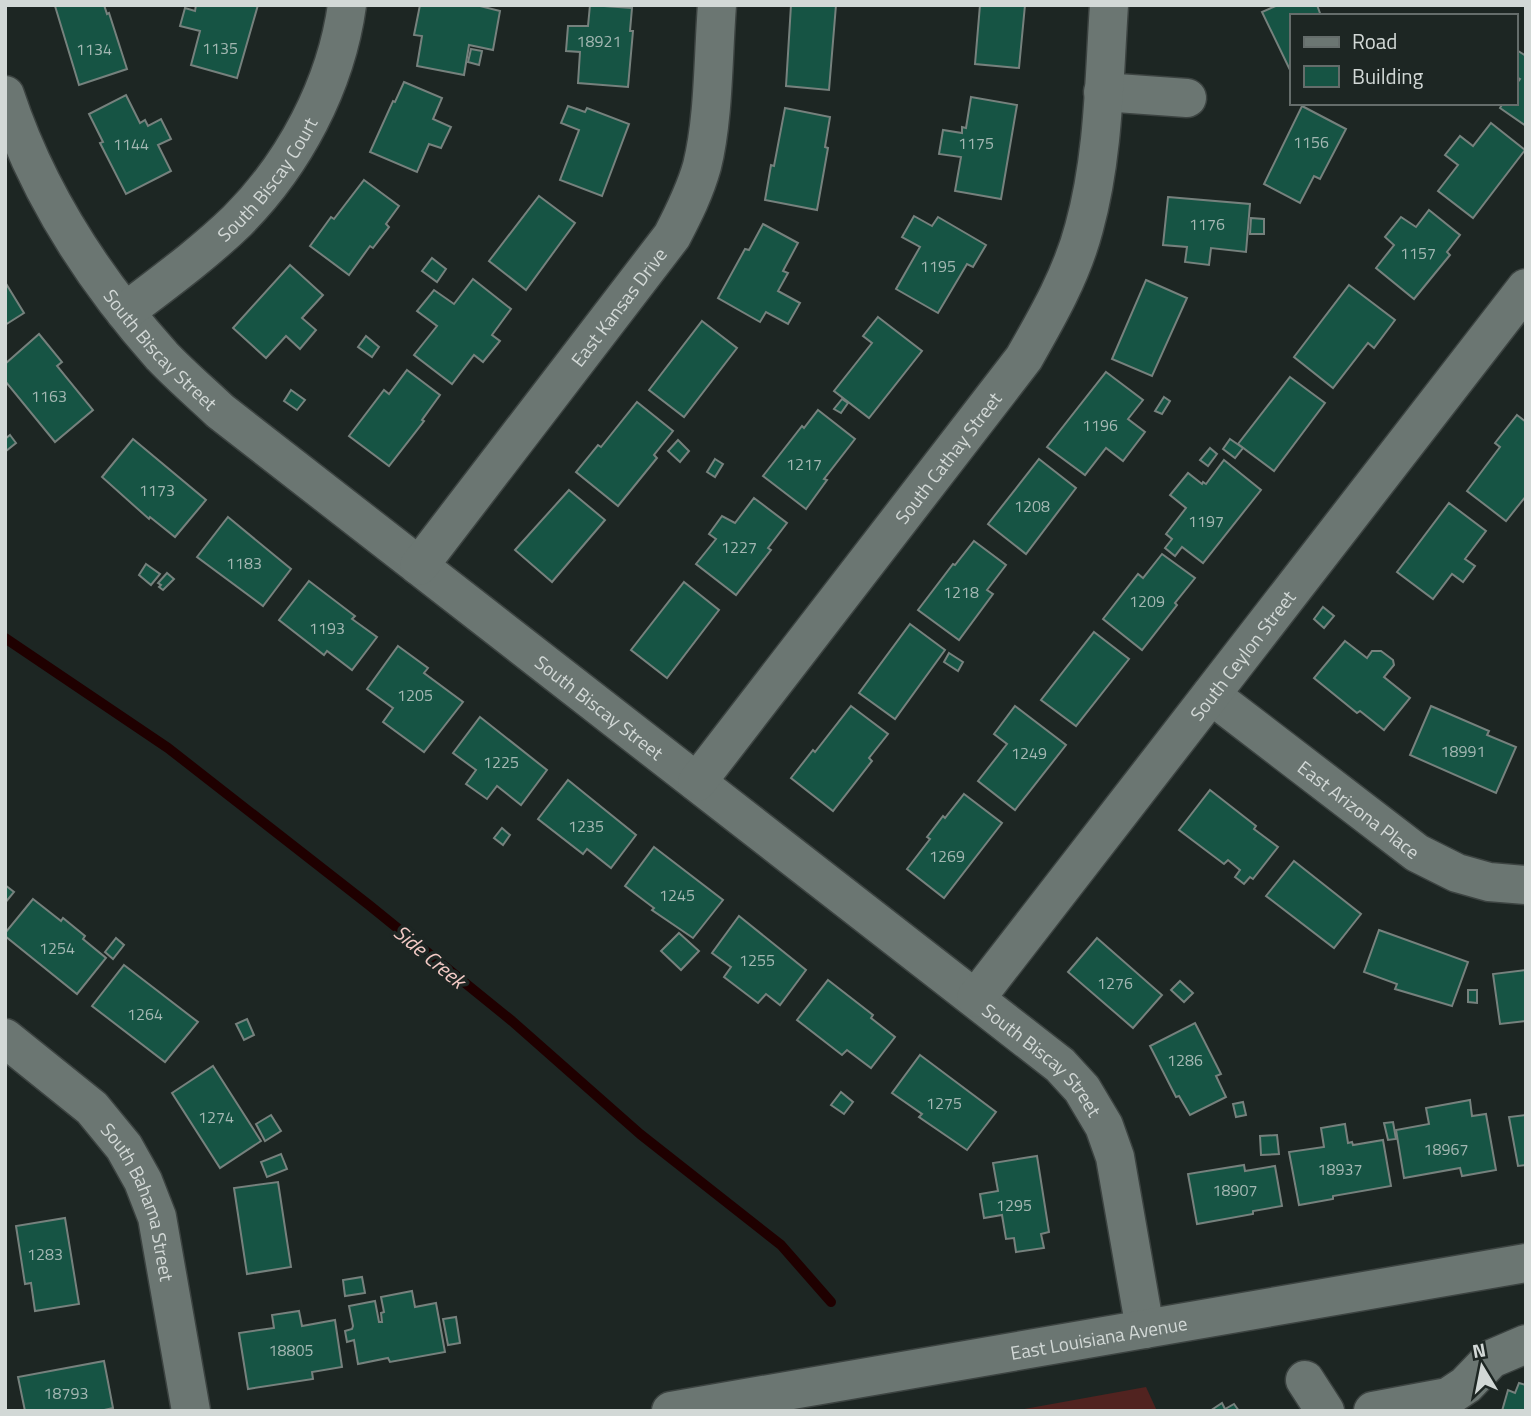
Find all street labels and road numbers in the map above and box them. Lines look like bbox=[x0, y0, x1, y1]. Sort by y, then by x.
street label: South Biscay Court bbox=[210, 111, 324, 248]
street label: East Kansas Drive bbox=[563, 241, 673, 372]
street label: South Biscay Street bbox=[97, 282, 225, 417]
street label: South Cathay Street bbox=[887, 385, 1008, 530]
street label: South Ceylon Street bbox=[1182, 583, 1302, 726]
street label: South Biscay Street bbox=[529, 647, 671, 766]
street label: East Arizona Place bbox=[1292, 752, 1427, 865]
street label: South Biscay Street bbox=[977, 996, 1110, 1122]
street label: South Bahama Street bbox=[95, 1116, 183, 1284]
street label: East Louisiana Avenue bbox=[1008, 1307, 1189, 1367]

